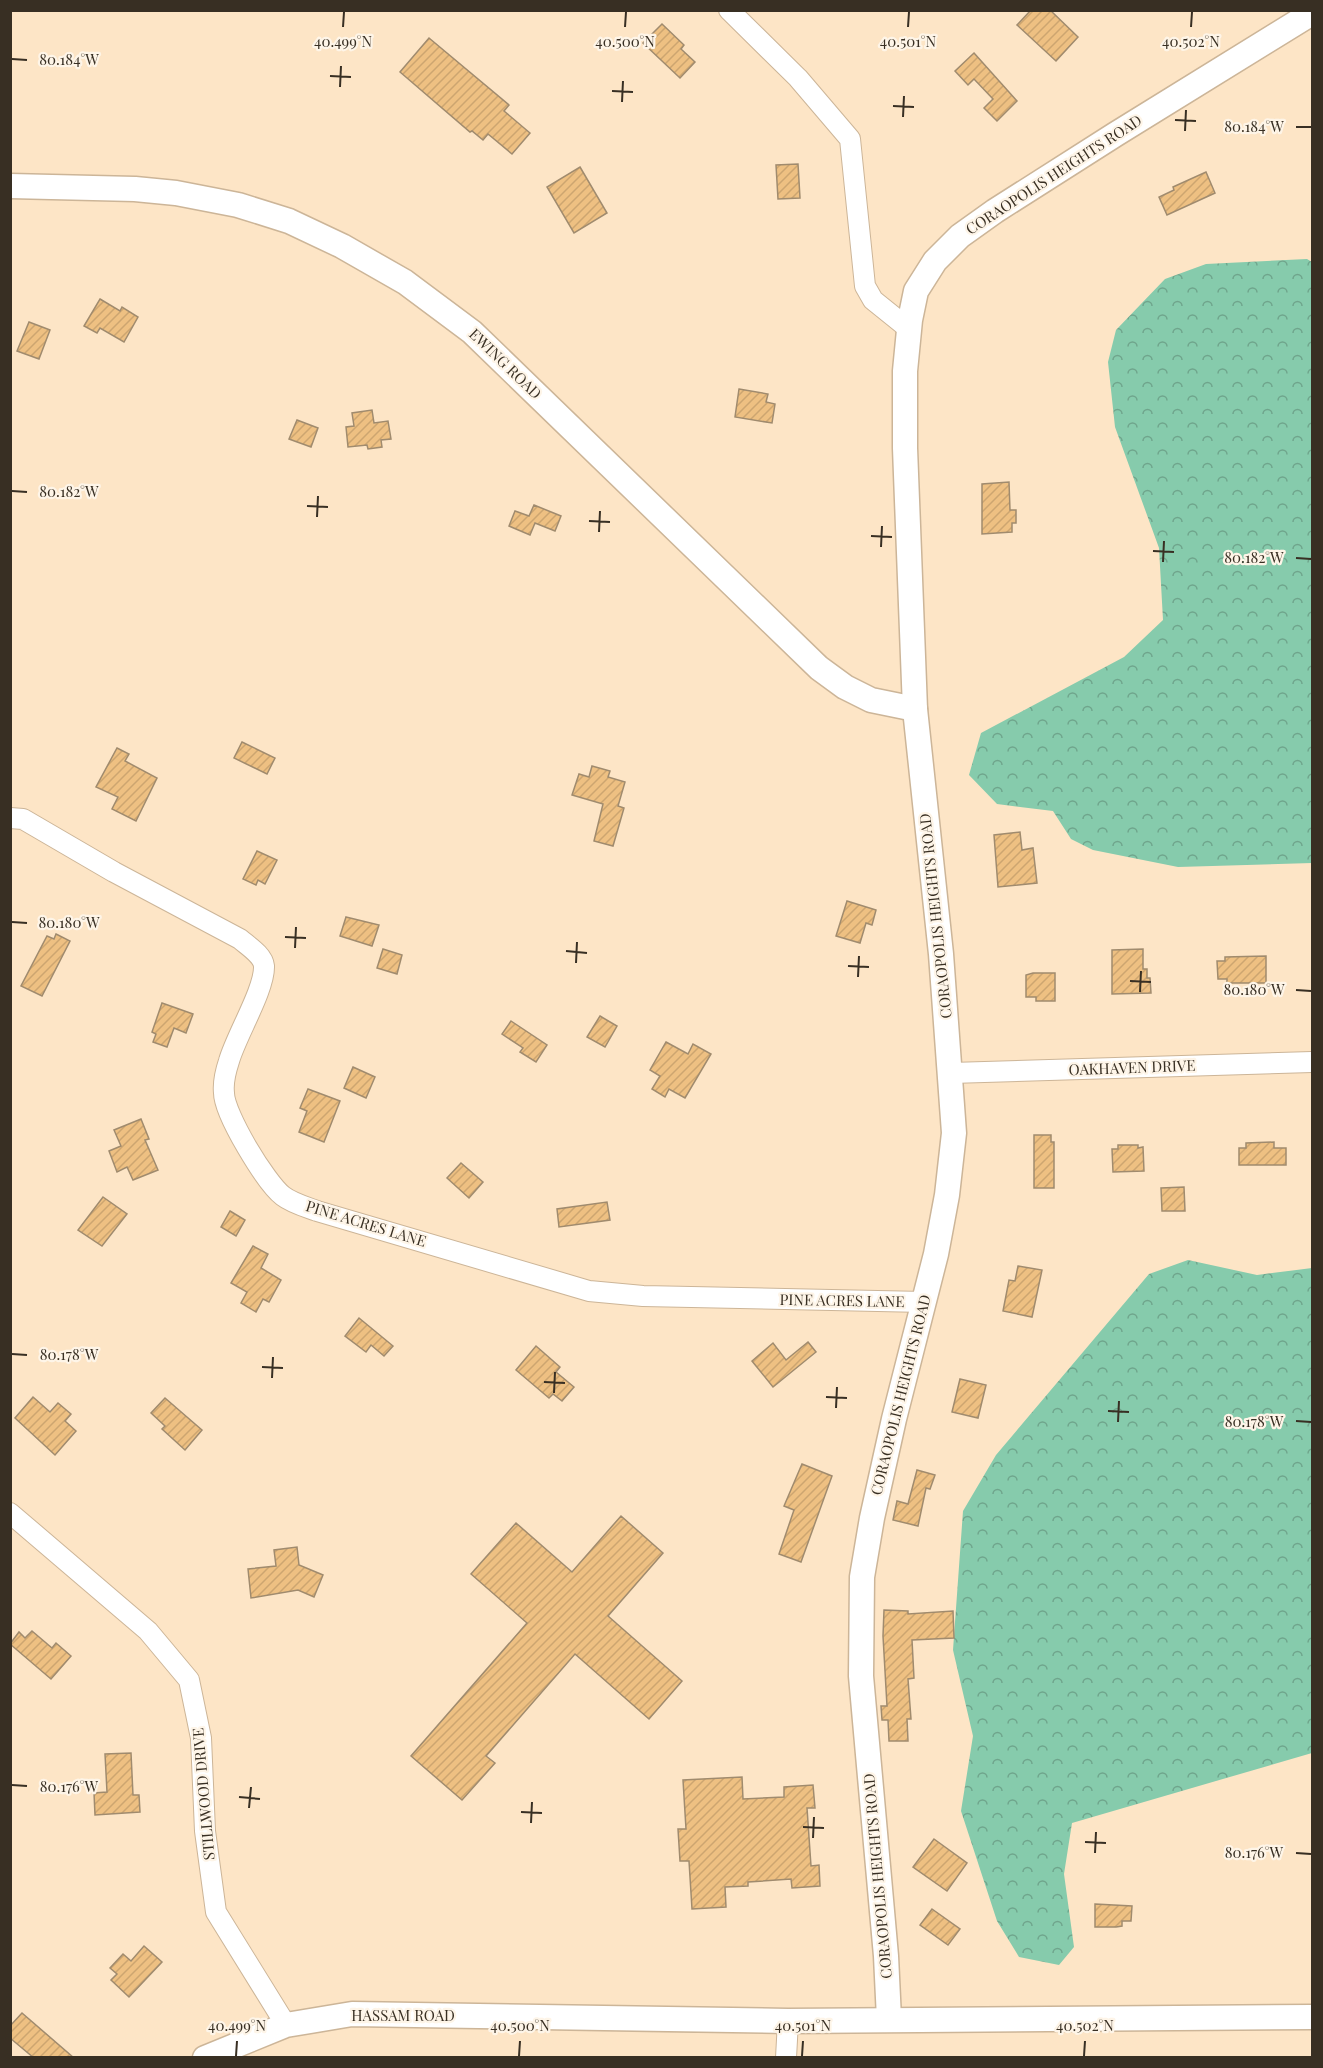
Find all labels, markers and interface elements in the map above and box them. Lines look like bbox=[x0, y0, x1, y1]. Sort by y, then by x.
text: 40.499°N bbox=[314, 31, 372, 51]
text: 40.500°N bbox=[595, 31, 655, 51]
text: 40.501°N bbox=[880, 31, 937, 51]
text: 40.502°N bbox=[1162, 31, 1220, 51]
text: 80.184°W bbox=[39, 49, 99, 69]
street label: CORAOPOLIS HEIGHTS ROAD bbox=[962, 110, 1145, 239]
text: 80.184°W bbox=[1224, 116, 1284, 136]
street label: EWING ROAD bbox=[465, 324, 546, 403]
text: 80.182°W bbox=[39, 481, 99, 501]
text: 80.182°W bbox=[1224, 547, 1284, 567]
street label: CORAOPOLIS HEIGHTS ROAD bbox=[914, 813, 956, 1020]
text: 80.180°W bbox=[38, 912, 100, 932]
text: 80.180°W bbox=[1223, 979, 1285, 999]
street label: OAKHAVEN DRIVE bbox=[1068, 1055, 1196, 1079]
street label: PINE ACRES LANE bbox=[304, 1195, 429, 1251]
street label: PINE ACRES LANE bbox=[779, 1289, 905, 1311]
street label: CORAOPOLIS HEIGHTS ROAD bbox=[865, 1292, 935, 1497]
text: 80.178°W bbox=[40, 1344, 99, 1364]
text: 80.178°W bbox=[1225, 1411, 1284, 1431]
street label: STILLWOOD DRIVE bbox=[187, 1727, 219, 1861]
street label: CORAOPOLIS HEIGHTS ROAD bbox=[858, 1772, 896, 1980]
text: 80.176°W bbox=[40, 1776, 99, 1796]
text: 80.176°W bbox=[1225, 1842, 1284, 1862]
street label: HASSAM ROAD bbox=[351, 2005, 455, 2025]
text: 40.499°N bbox=[208, 2015, 266, 2035]
text: 40.500°N bbox=[490, 2015, 550, 2035]
text: 40.501°N bbox=[775, 2015, 832, 2035]
text: 40.502°N bbox=[1056, 2015, 1114, 2035]

